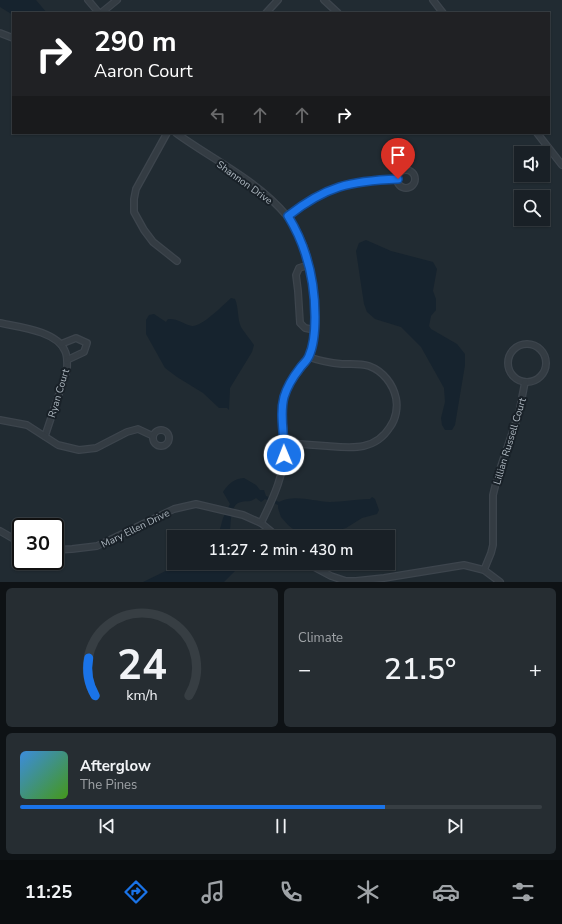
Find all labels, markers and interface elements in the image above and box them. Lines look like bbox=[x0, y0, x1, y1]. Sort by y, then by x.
text: 290 m bbox=[94, 23, 177, 61]
icon: right bbox=[28, 28, 80, 80]
text: Aaron Court bbox=[94, 59, 193, 83]
icon: left bbox=[207, 104, 229, 126]
icon: ahead bbox=[249, 104, 271, 126]
icon: ahead bbox=[291, 104, 313, 126]
icon: right bbox=[333, 104, 355, 126]
pin bbox=[381, 138, 415, 179]
icon: arrive bbox=[387, 144, 409, 166]
map controls bbox=[514, 146, 550, 226]
button: sound bbox=[514, 146, 550, 182]
street label: Shannon Drive bbox=[214, 158, 275, 208]
button: search bbox=[514, 190, 550, 226]
street label: Ryan Court bbox=[45, 367, 73, 419]
street label: Lillian Russell Court bbox=[490, 396, 530, 486]
position arrow bbox=[263, 434, 305, 476]
street label: Mary Ellen Drive bbox=[99, 506, 172, 552]
speed limit sign: 30 bbox=[12, 518, 64, 570]
text: 11:27 · 2 min · 430 m bbox=[209, 540, 353, 560]
text: Climate bbox=[298, 629, 343, 647]
text: 24 bbox=[117, 636, 167, 693]
text: 21.5° bbox=[384, 649, 456, 690]
text: − bbox=[298, 655, 311, 685]
text: + bbox=[529, 655, 542, 685]
text: km/h bbox=[126, 685, 158, 704]
text: Afterglow bbox=[80, 756, 151, 776]
text: The Pines bbox=[80, 776, 137, 794]
icon: previous bbox=[96, 815, 118, 837]
icon: pause bbox=[270, 815, 292, 837]
icon: next bbox=[444, 815, 466, 837]
icon: directions bbox=[122, 878, 150, 906]
icon: music bbox=[199, 878, 227, 906]
icon: phone bbox=[277, 878, 305, 906]
icon: climate bbox=[354, 878, 382, 906]
icon: car bbox=[432, 878, 460, 906]
icon: filters bbox=[509, 878, 537, 906]
text: 11:25 bbox=[25, 880, 72, 904]

